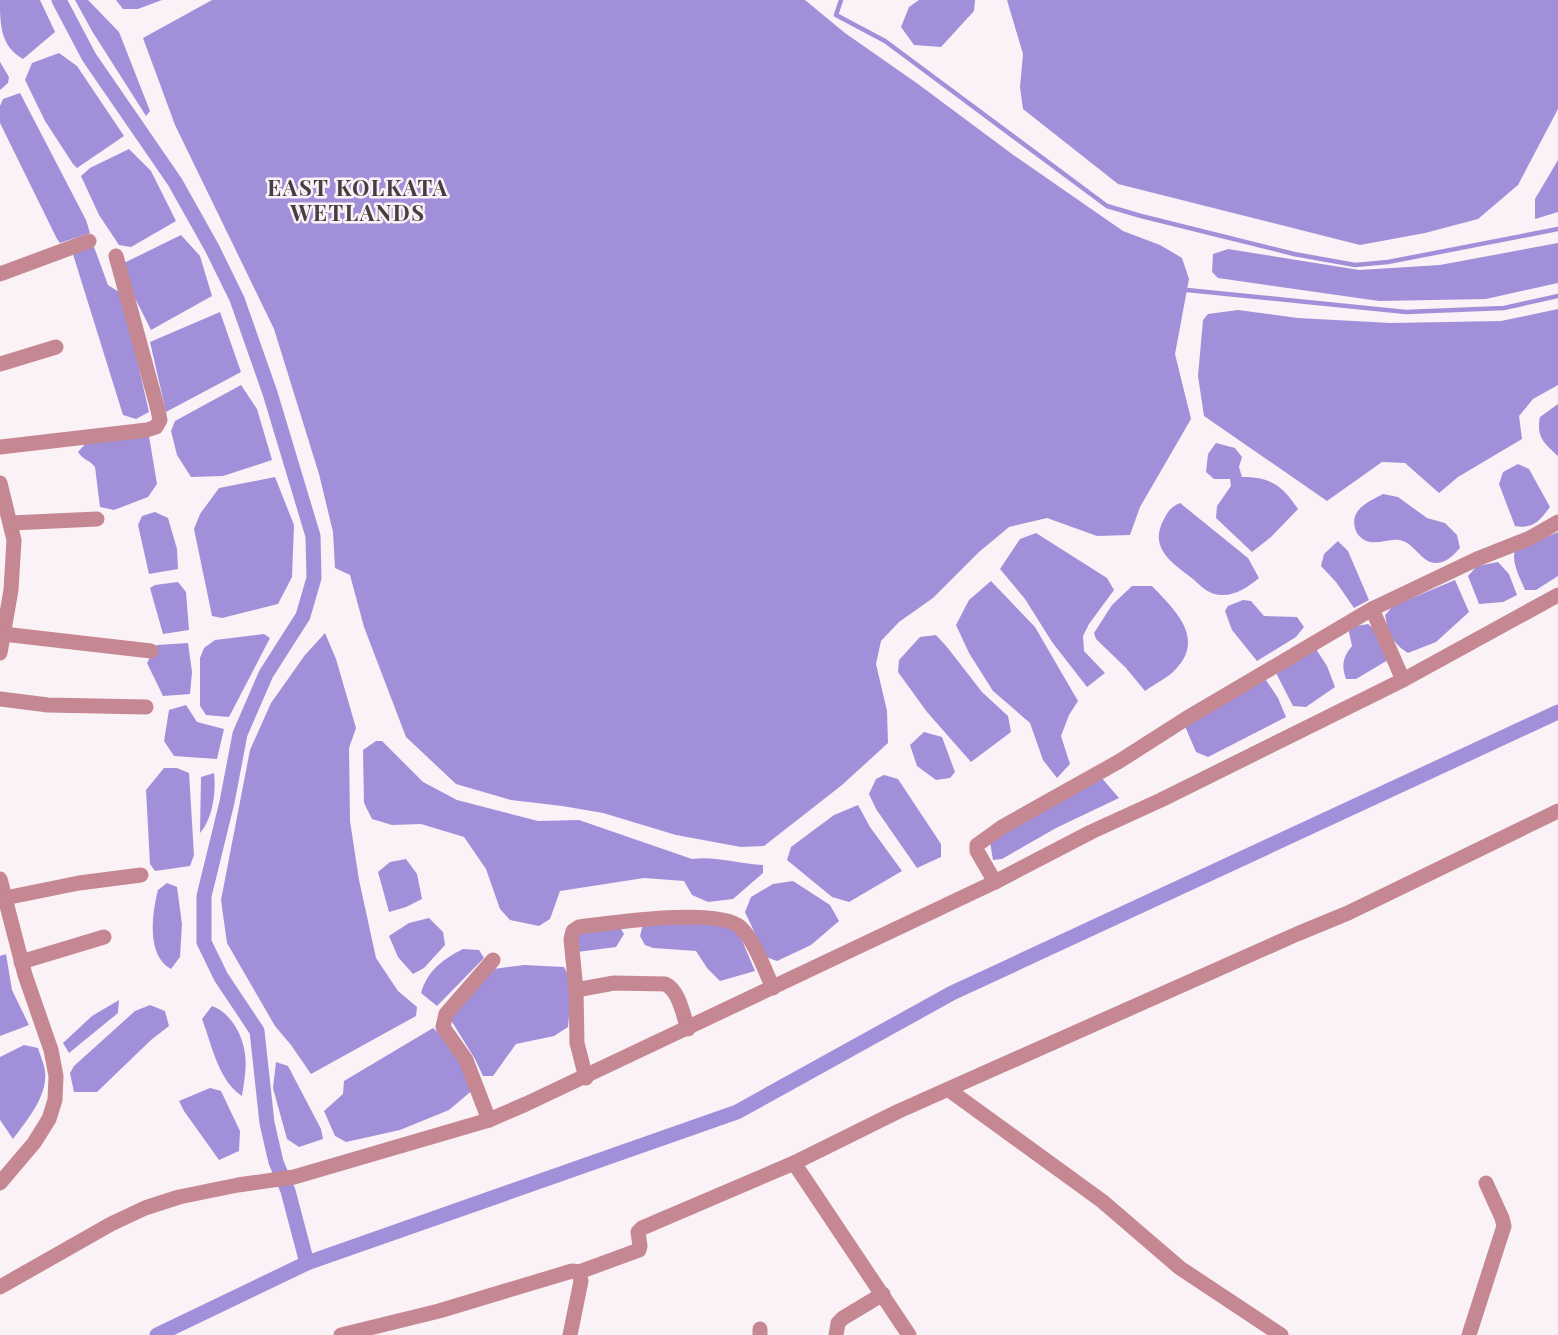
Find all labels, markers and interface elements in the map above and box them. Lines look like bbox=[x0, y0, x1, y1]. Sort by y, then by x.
district label: EAST KOLKATA WETLANDS bbox=[267, 172, 449, 227]

